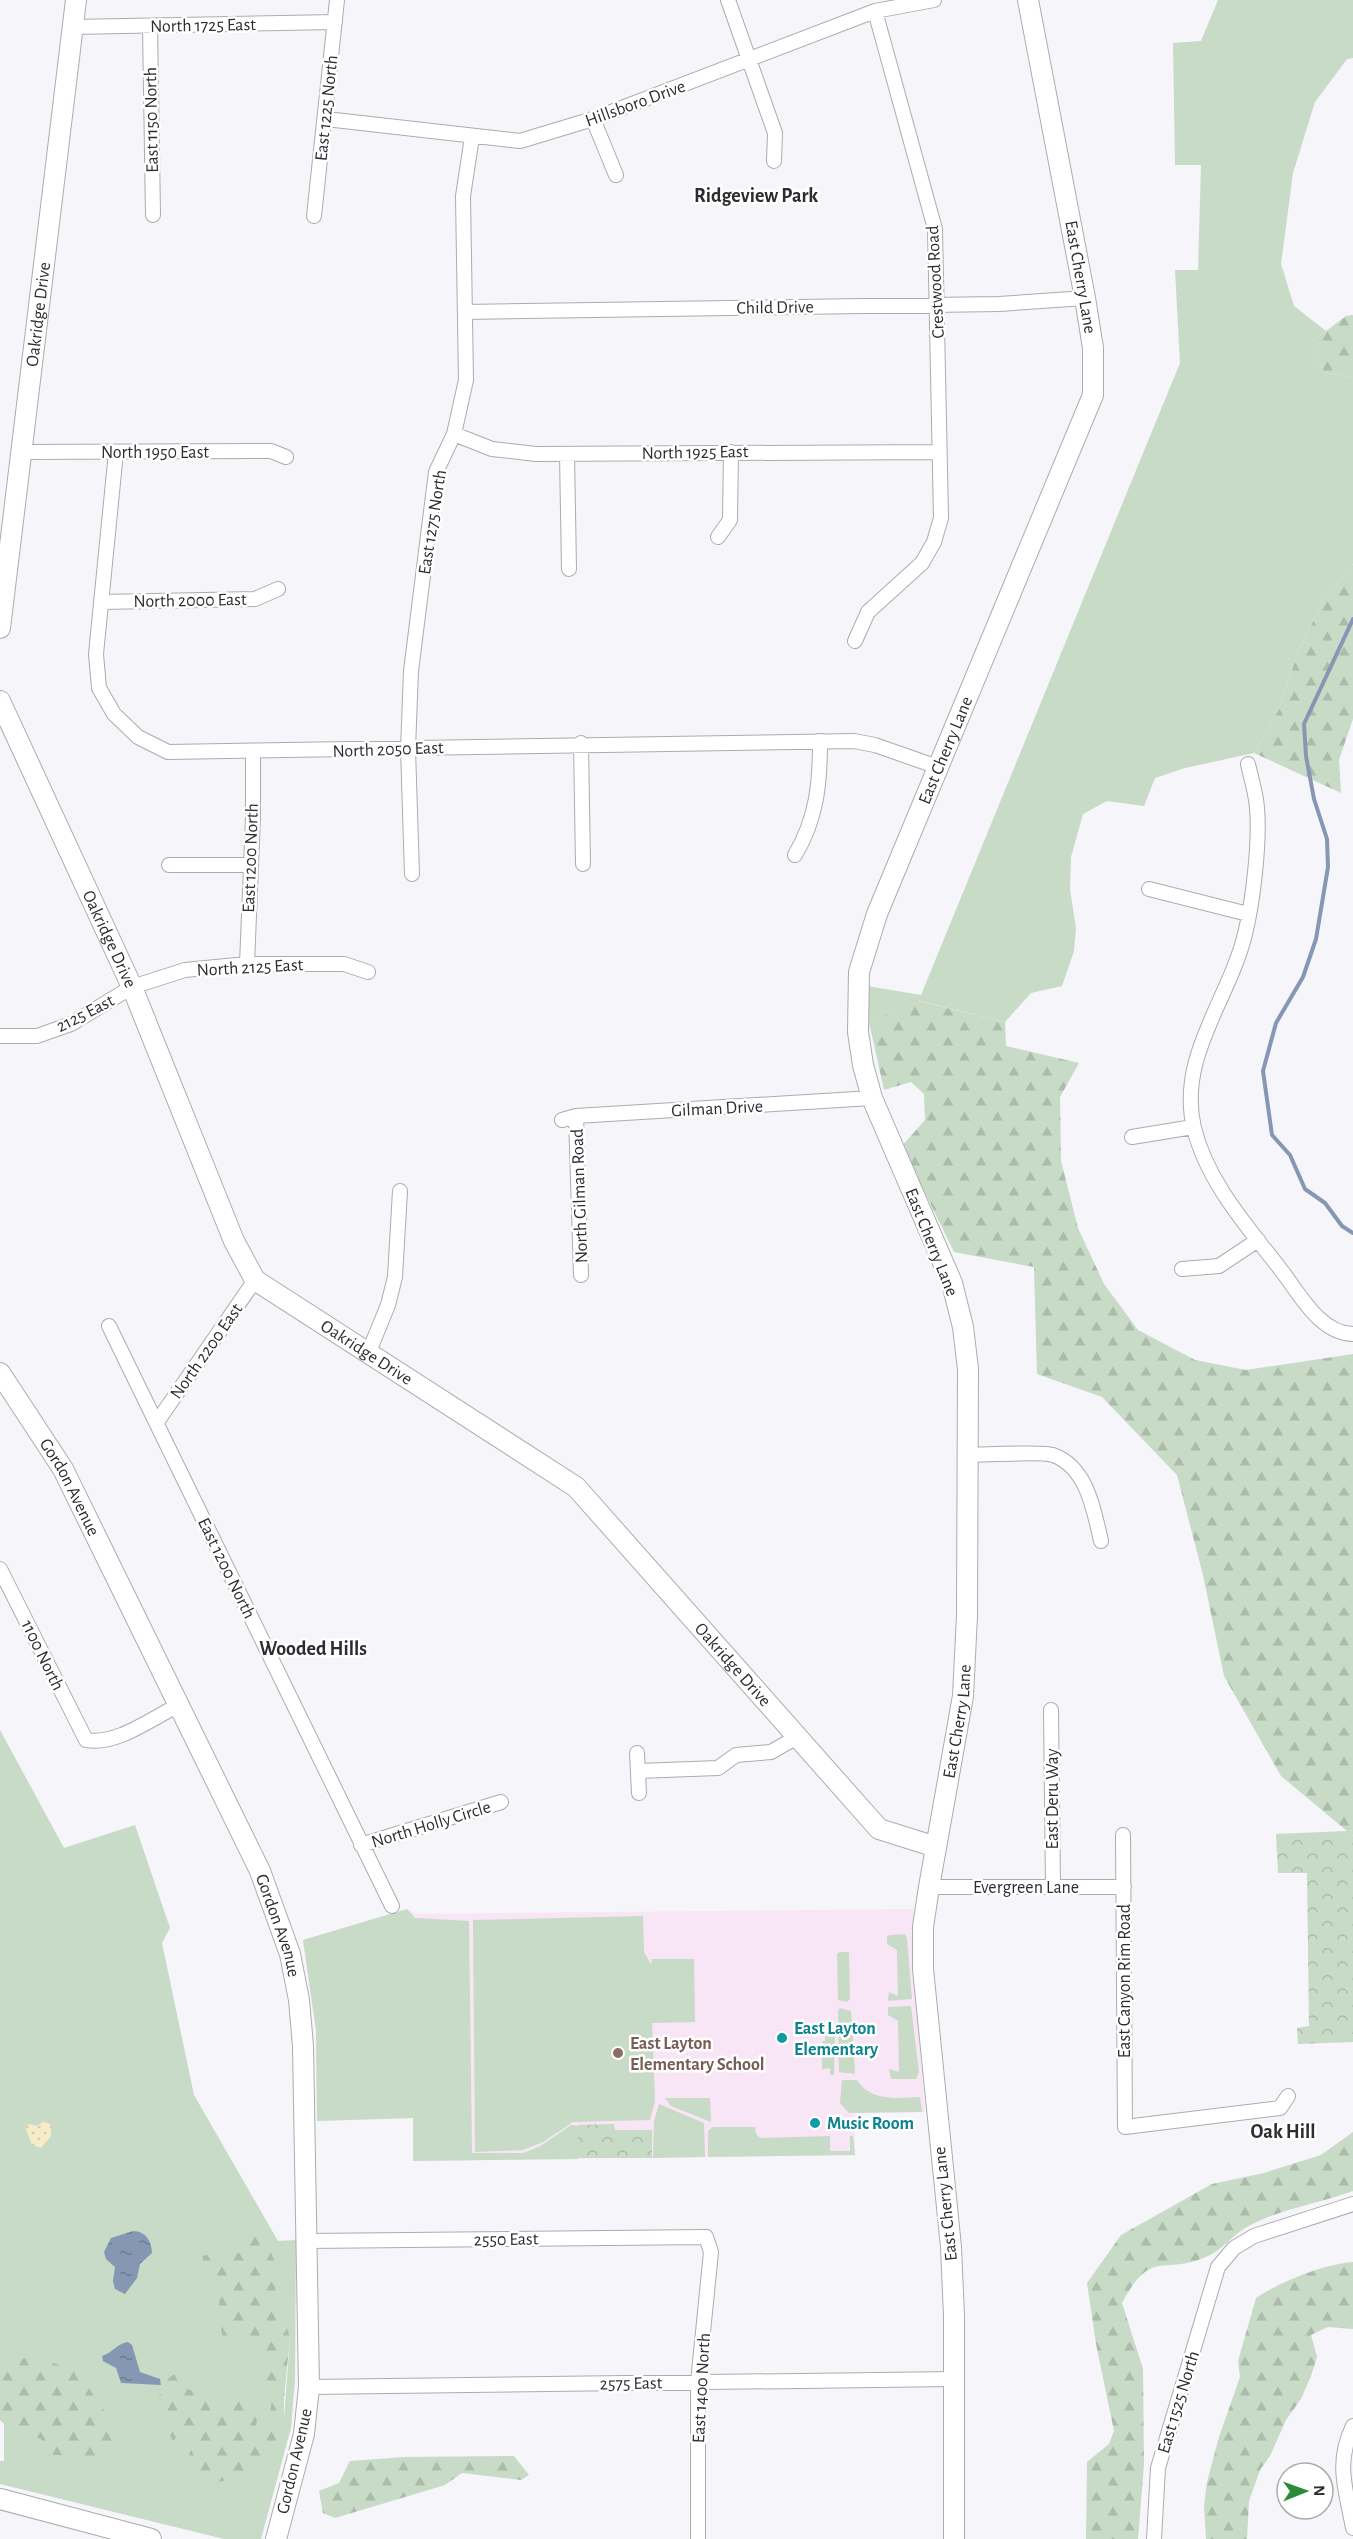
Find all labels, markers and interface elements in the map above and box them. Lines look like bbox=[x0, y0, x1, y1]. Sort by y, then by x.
street label: North 1725 East bbox=[150, 16, 256, 36]
street label: East 1225 North bbox=[312, 54, 342, 162]
street label: East 1150 North bbox=[142, 67, 162, 173]
street label: Hillsboro Drive bbox=[583, 77, 688, 130]
district label: Ridgeview Park bbox=[694, 186, 818, 206]
street label: East Cherry Lane bbox=[1061, 219, 1099, 335]
street label: Crestwood Road bbox=[924, 225, 948, 339]
street label: Oakridge Drive bbox=[24, 261, 54, 368]
street label: Child Drive bbox=[736, 298, 814, 318]
street label: North 1925 East bbox=[641, 443, 749, 463]
street label: North 1950 East bbox=[101, 444, 209, 462]
street label: East 1275 North bbox=[416, 468, 450, 576]
street label: North 2000 East bbox=[133, 591, 247, 611]
street label: East Cherry Lane bbox=[916, 694, 976, 807]
street label: North 2050 East bbox=[332, 739, 444, 761]
street label: East 1200 North bbox=[240, 803, 262, 913]
street label: Oakridge Drive bbox=[79, 888, 139, 991]
street label: North 2125 East bbox=[196, 956, 304, 980]
street label: 2125 East bbox=[54, 992, 117, 1036]
street label: Gilman Drive bbox=[671, 1098, 763, 1120]
street label: North Gilman Road bbox=[569, 1128, 591, 1264]
street label: East Cherry Lane bbox=[901, 1186, 961, 1299]
street label: North 2200 East bbox=[167, 1300, 246, 1403]
street label: Oakridge Drive bbox=[317, 1317, 415, 1389]
street label: Gordon Avenue bbox=[36, 1436, 102, 1539]
street label: East 1200 North bbox=[194, 1515, 258, 1622]
street label: 1100 North bbox=[17, 1617, 67, 1693]
street label: Oakridge Drive bbox=[691, 1620, 774, 1710]
district label: Wooded Hills bbox=[259, 1639, 367, 1659]
street label: East Cherry Lane bbox=[941, 1664, 975, 1780]
street label: East Deru Way bbox=[1044, 1748, 1062, 1849]
street label: North Holly Circle bbox=[369, 1798, 493, 1852]
street label: Gordon Avenue bbox=[252, 1872, 302, 1979]
street label: Evergreen Lane bbox=[973, 1879, 1079, 1897]
street label: East Canyon Rim Road bbox=[1116, 1904, 1134, 2058]
place label: East Layton Elementary bbox=[794, 2020, 879, 2059]
marker: East Layton Elementary bbox=[775, 2031, 789, 2045]
place label: East Layton Elementary School bbox=[630, 2035, 765, 2074]
marker: East Layton Elementary School bbox=[611, 2046, 625, 2060]
place label: Music Room bbox=[827, 2115, 914, 2133]
marker: Music Room bbox=[808, 2116, 822, 2130]
district label: Oak Hill bbox=[1251, 2122, 1315, 2142]
street label: East Cherry Lane bbox=[931, 2146, 961, 2262]
street label: 2550 East bbox=[473, 2230, 539, 2250]
street label: East 1400 North bbox=[690, 2332, 714, 2444]
street label: East 1525 North bbox=[1155, 2349, 1203, 2456]
street label: 2575 East bbox=[599, 2374, 663, 2394]
street label: Gordon Avenue bbox=[274, 2407, 316, 2516]
north arrow bbox=[1275, 2461, 1335, 2521]
text: N bbox=[1311, 2485, 1327, 2496]

